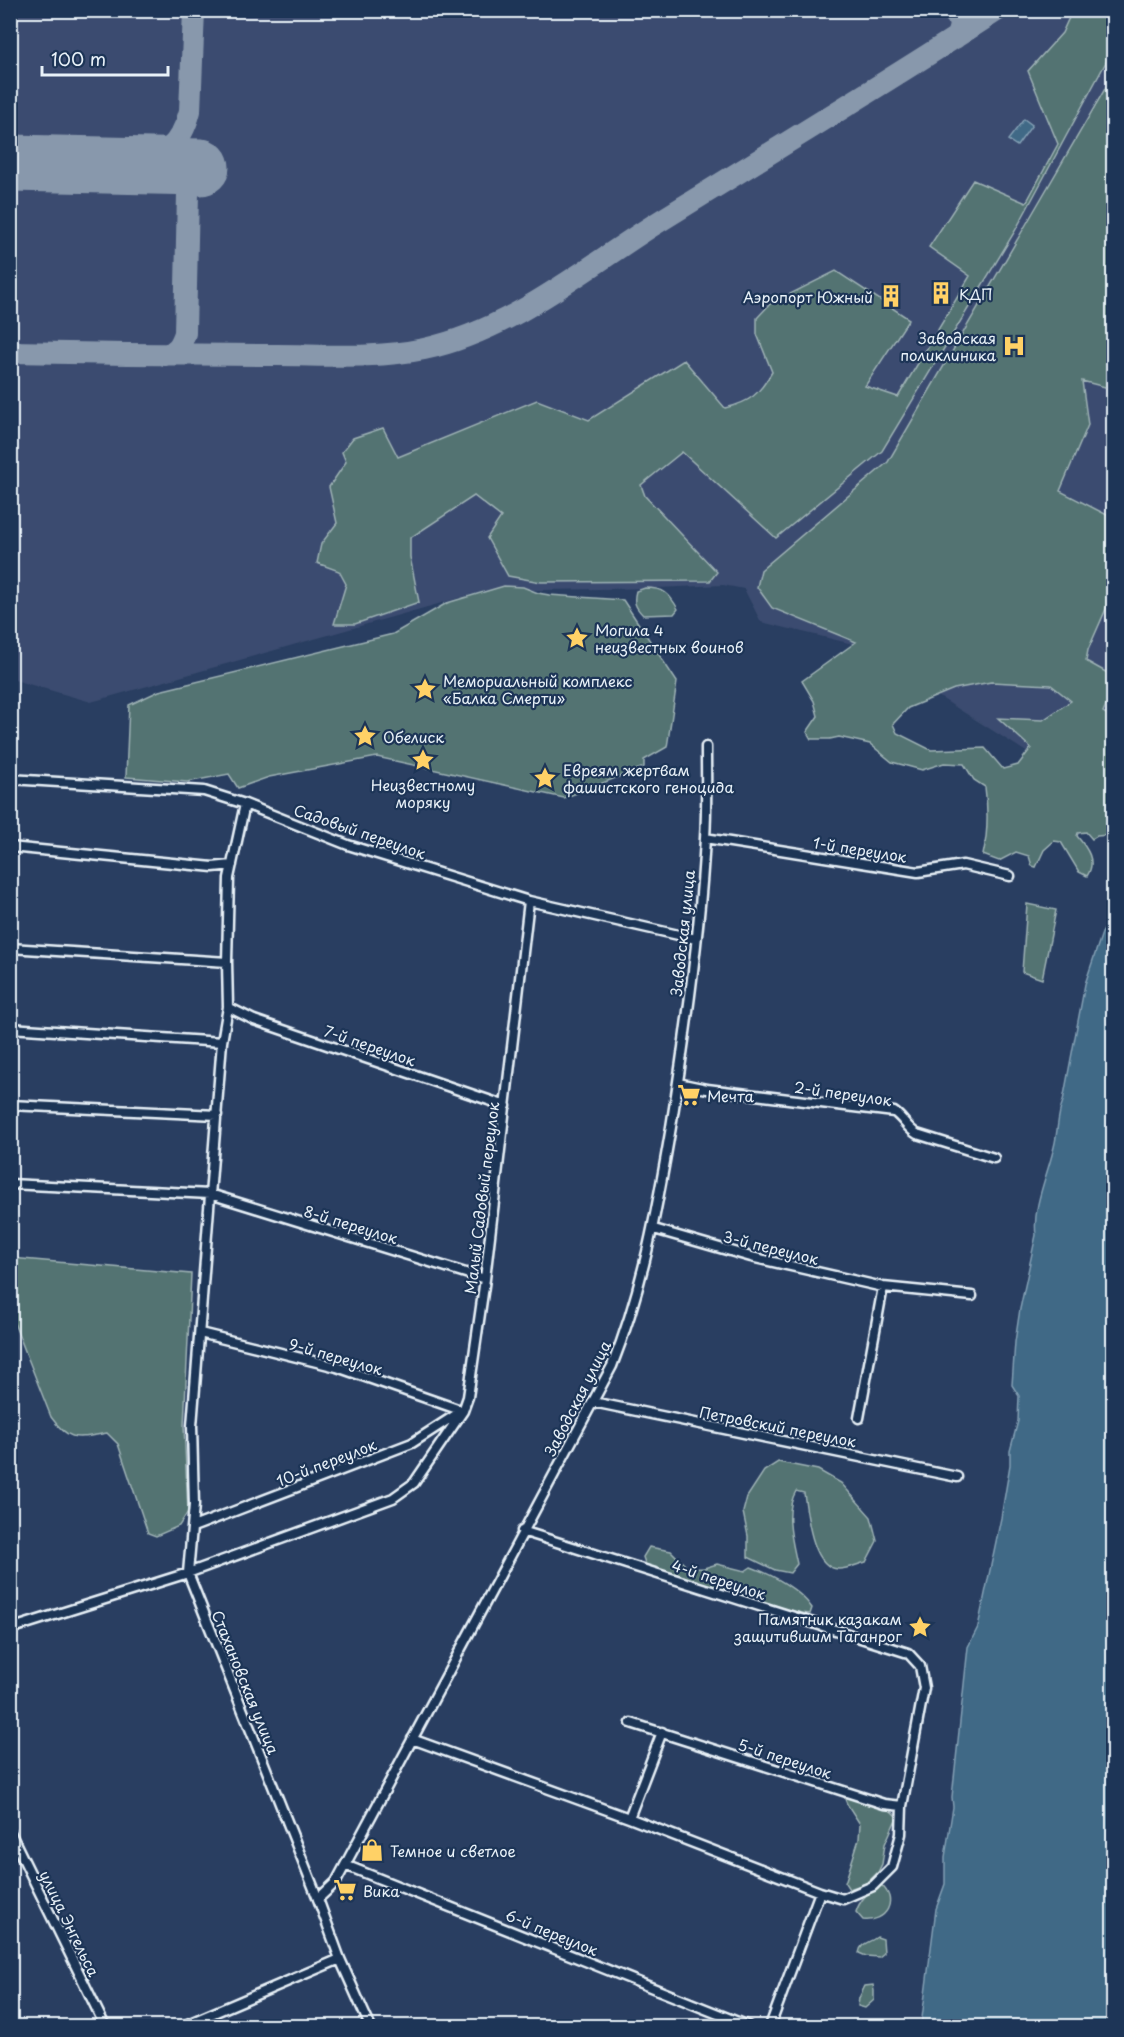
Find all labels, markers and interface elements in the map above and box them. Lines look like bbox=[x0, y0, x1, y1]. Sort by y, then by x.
scale bar bbox=[42, 39, 168, 77]
text: 100 m bbox=[51, 45, 106, 72]
building icon: КДП bbox=[928, 280, 954, 306]
place label: КДП bbox=[959, 282, 993, 305]
building icon: Аэропорт Южный bbox=[878, 283, 904, 309]
place label: Аэропорт Южный bbox=[743, 285, 873, 308]
place label: Заводская поликлиника bbox=[900, 326, 997, 366]
hospital icon: Заводская поликлиника bbox=[1001, 333, 1027, 359]
place label: Могила 4 неизвестных воинов bbox=[595, 618, 744, 658]
place icon: Могила 4 неизвестных воинов bbox=[564, 625, 590, 651]
place label: Мемориальный комплекс «Балка Смерти» bbox=[443, 669, 633, 709]
place icon: Мемориальный комплекс «Балка Смерти» bbox=[412, 676, 438, 702]
place icon: Обелиск bbox=[352, 723, 378, 749]
place label: Обелиск bbox=[383, 725, 444, 748]
place icon: Неизвестному моряку bbox=[410, 747, 436, 773]
place label: Евреям жертвам фашистского геноцида bbox=[563, 758, 734, 798]
place icon: Евреям жертвам фашистского геноцида bbox=[532, 765, 558, 791]
place label: Неизвестному моряку bbox=[371, 773, 475, 813]
street label: Садовый переулок bbox=[291, 798, 429, 864]
street label: 1-й переулок bbox=[812, 830, 909, 868]
street label: Заводская улица bbox=[664, 868, 700, 997]
street label: 7-й переулок bbox=[321, 1019, 419, 1071]
street label: 2-й переулок bbox=[793, 1075, 893, 1111]
supermarket icon: Мечта bbox=[676, 1082, 702, 1108]
place label: Мечта bbox=[707, 1084, 754, 1107]
street label: Малый Садовый переулок bbox=[458, 1100, 504, 1295]
street label: 8-й переулок bbox=[301, 1199, 401, 1249]
street label: 3-й переулок bbox=[721, 1224, 821, 1270]
street label: 9-й переулок bbox=[286, 1332, 386, 1380]
street label: Заводская улица bbox=[538, 1336, 616, 1460]
street label: Петровский переулок bbox=[698, 1400, 858, 1452]
street label: 10-й переулок bbox=[273, 1432, 379, 1492]
street label: 4-й переулок bbox=[669, 1553, 769, 1605]
street label: Стахановская улица bbox=[207, 1607, 286, 1758]
place label: Памятник казакам защитившим Таганрог bbox=[733, 1607, 902, 1647]
place icon: Памятник казакам защитившим Таганрог bbox=[907, 1614, 933, 1640]
street label: 5-й переулок bbox=[735, 1732, 835, 1784]
shop icon: Темное и светлое bbox=[359, 1837, 385, 1863]
place label: Темное и светлое bbox=[390, 1839, 516, 1862]
street label: улица Энгельса bbox=[34, 1866, 106, 1981]
supermarket icon: Вика bbox=[332, 1877, 358, 1903]
place label: Вика bbox=[363, 1879, 400, 1902]
street label: 6-й переулок bbox=[502, 1903, 602, 1961]

